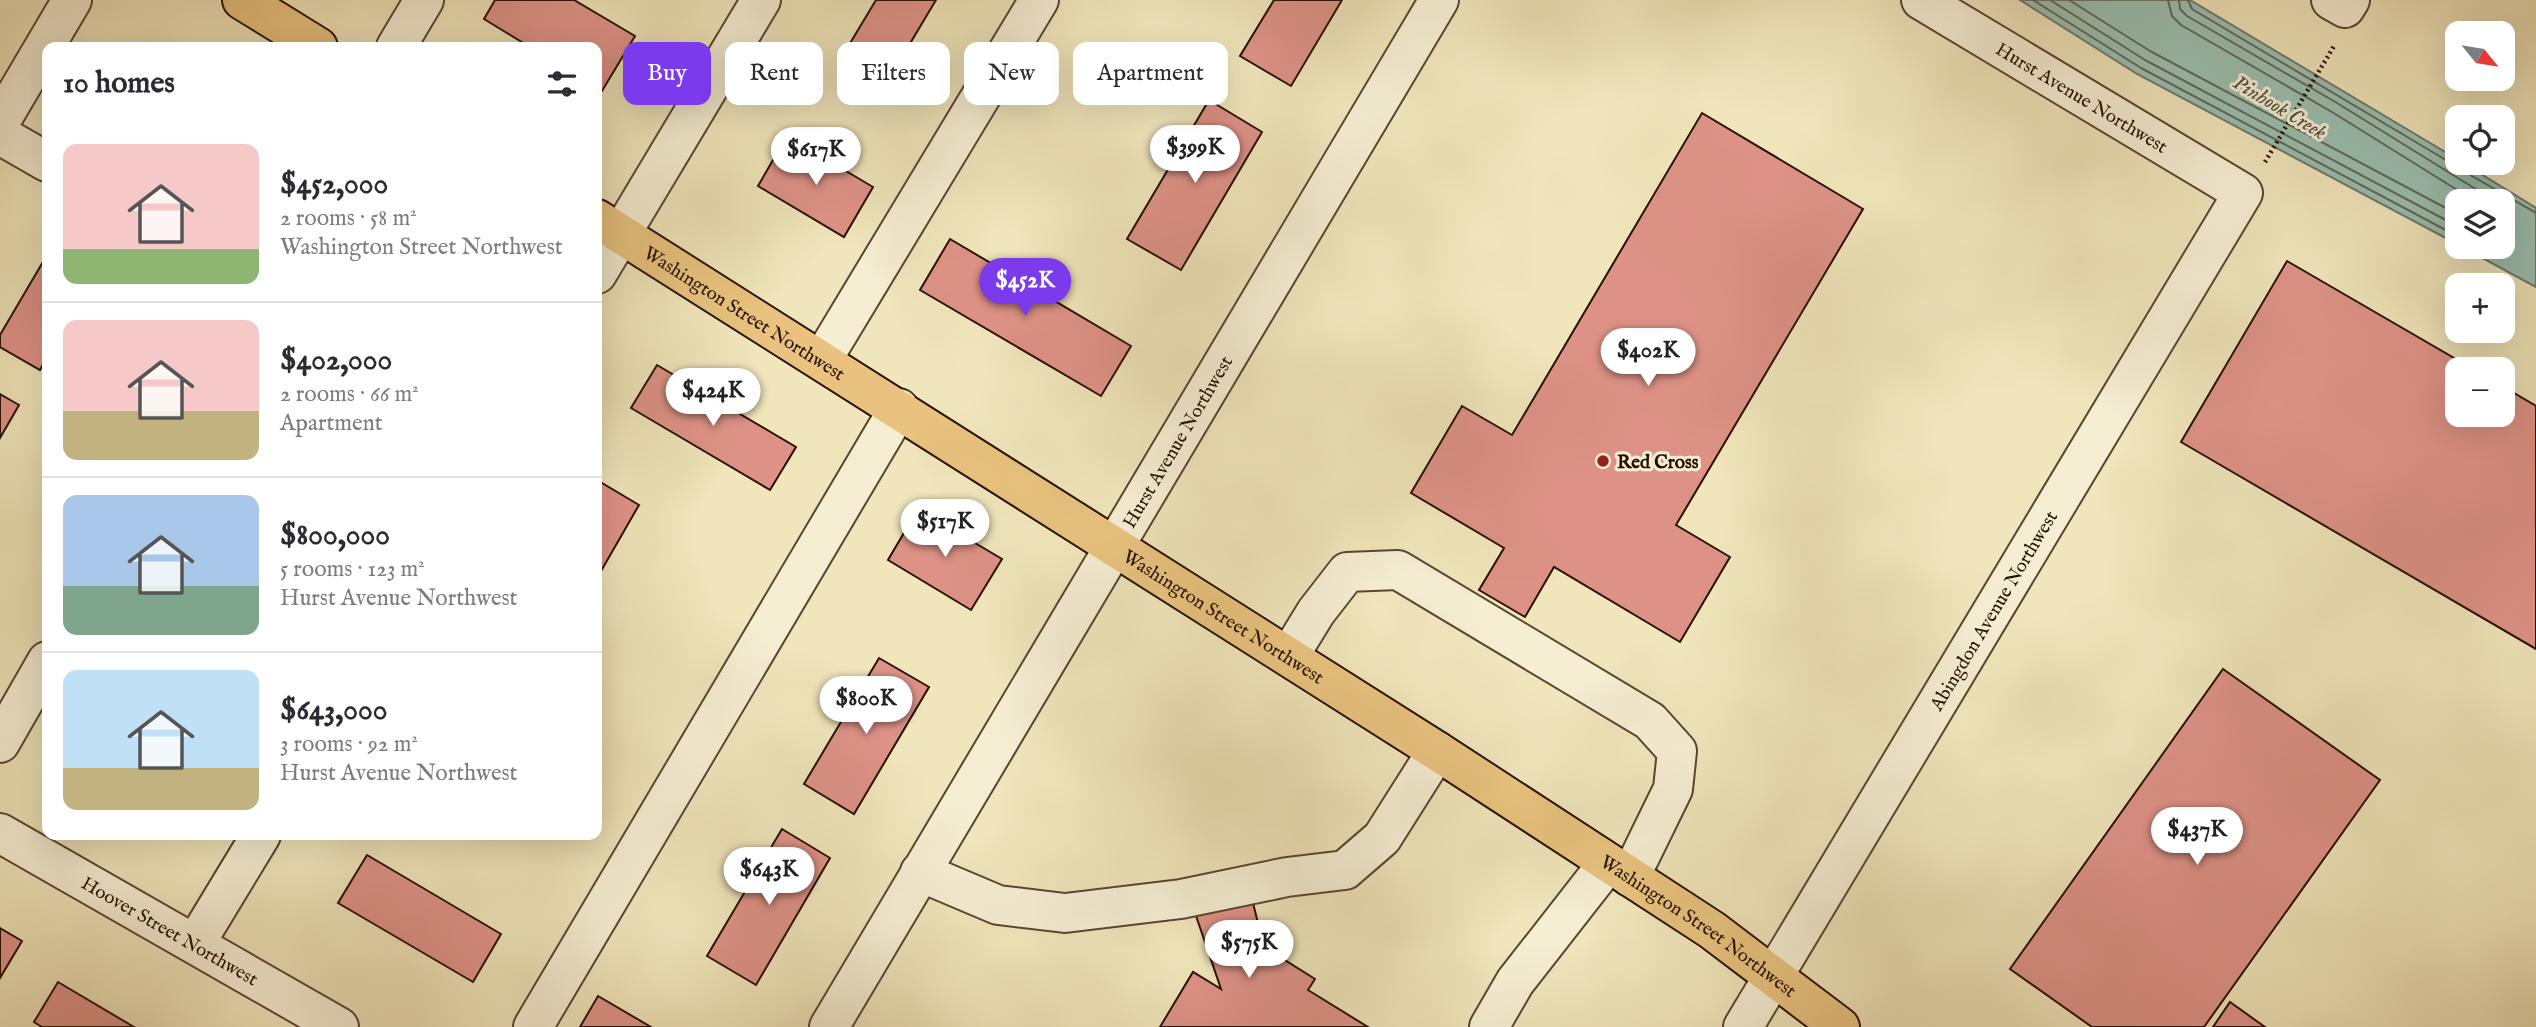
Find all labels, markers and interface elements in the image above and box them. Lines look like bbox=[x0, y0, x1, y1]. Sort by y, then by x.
north arrow bbox=[2445, 21, 2515, 91]
map controls bbox=[2445, 21, 2515, 427]
street label: Hurst Avenue Northwest bbox=[1991, 38, 2172, 160]
chip: Buy bbox=[623, 42, 711, 105]
chip: Rent bbox=[725, 42, 823, 105]
chip: Filters bbox=[837, 42, 950, 105]
chip: New bbox=[964, 42, 1059, 105]
chip: Apartment bbox=[1073, 42, 1228, 105]
text: 10 homes bbox=[63, 65, 175, 103]
icon: filters bbox=[543, 65, 581, 103]
water label: Pinhook Creek bbox=[2228, 70, 2331, 147]
button: locate bbox=[2445, 105, 2515, 175]
pin: $399K bbox=[1146, 125, 1244, 185]
pin: $617K bbox=[767, 128, 865, 187]
text: $399K bbox=[1166, 133, 1224, 162]
text: $617K bbox=[787, 135, 845, 164]
text: $452,000 bbox=[280, 166, 388, 204]
icon: home bbox=[119, 172, 203, 256]
button: layers bbox=[2445, 189, 2515, 259]
text: 2 rooms · 58 m² bbox=[280, 204, 417, 233]
text: Washington Street Northwest bbox=[280, 233, 563, 262]
street label: Washington Street Northwest bbox=[639, 242, 849, 387]
pin: $452K bbox=[976, 258, 1074, 318]
text: $452K bbox=[995, 266, 1055, 295]
button: + bbox=[2445, 273, 2515, 343]
pin: $402K bbox=[1599, 328, 1697, 388]
text: $402K bbox=[1617, 336, 1679, 365]
text: $402,000 bbox=[280, 342, 392, 380]
icon: home bbox=[119, 348, 203, 432]
street label: Hurst Avenue Northwest bbox=[1118, 352, 1239, 533]
button: − bbox=[2445, 357, 2515, 427]
pin: $424K bbox=[664, 368, 762, 428]
text: $424K bbox=[682, 376, 744, 405]
text: 2 rooms · 66 m² bbox=[280, 380, 419, 409]
text: Apartment bbox=[280, 409, 383, 438]
place label: Red Cross bbox=[1617, 451, 1699, 475]
marker: Red Cross bbox=[1595, 453, 1611, 469]
pin: $517K bbox=[896, 500, 994, 559]
street label: Abingdon Avenue Northwest bbox=[1925, 506, 2064, 716]
text: $517K bbox=[916, 507, 974, 536]
text: $800,000 bbox=[280, 517, 390, 555]
icon: home bbox=[119, 523, 203, 607]
street label: Washington Street Northwest bbox=[1118, 545, 1328, 691]
text: 5 rooms · 123 m² bbox=[280, 555, 425, 584]
text: Hurst Avenue Northwest bbox=[280, 584, 517, 613]
pin: $800K bbox=[817, 676, 915, 736]
text: $800K bbox=[836, 684, 896, 713]
text: $643,000 bbox=[280, 692, 387, 730]
icon: home bbox=[119, 698, 203, 782]
text: 3 rooms · 92 m² bbox=[280, 730, 418, 759]
text: Hurst Avenue Northwest bbox=[280, 759, 517, 788]
pin: $437K bbox=[2148, 808, 2246, 867]
text: $437K bbox=[2167, 815, 2227, 844]
pin: $643K bbox=[720, 848, 818, 907]
street label: Washington Street Northwest bbox=[1595, 851, 1801, 1004]
text: $643K bbox=[740, 855, 798, 884]
street label: Hoover Street Northwest bbox=[76, 872, 262, 992]
pin: $575K bbox=[1200, 920, 1298, 980]
text: $575K bbox=[1221, 928, 1277, 957]

